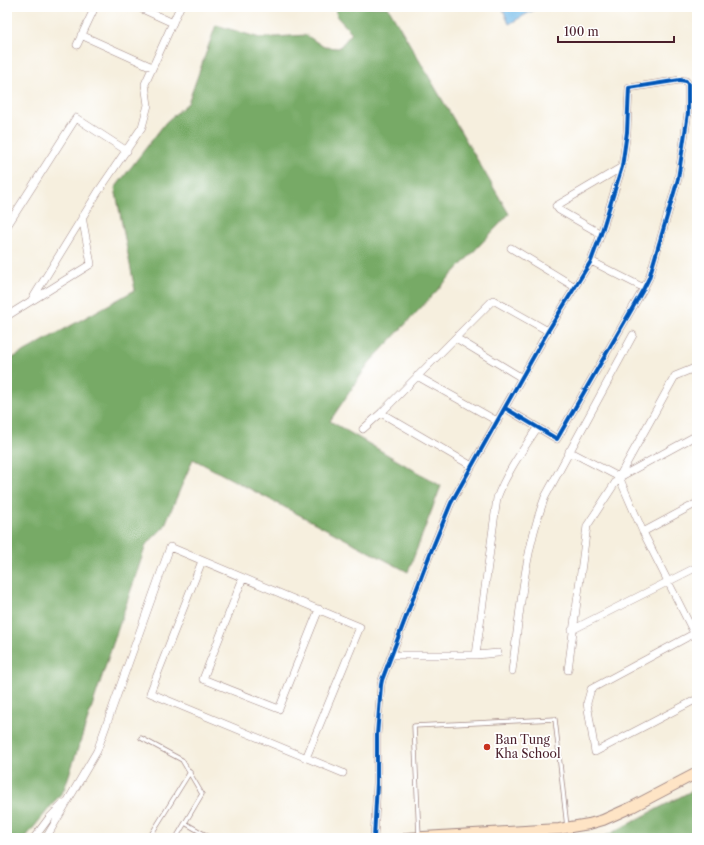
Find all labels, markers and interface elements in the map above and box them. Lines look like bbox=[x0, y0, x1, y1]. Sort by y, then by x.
scale bar bbox=[558, 18, 674, 44]
text: 100 m bbox=[564, 24, 599, 39]
place label: Ban Tung Kha School bbox=[495, 732, 561, 761]
marker: Ban Tung Kha School bbox=[482, 742, 492, 752]

